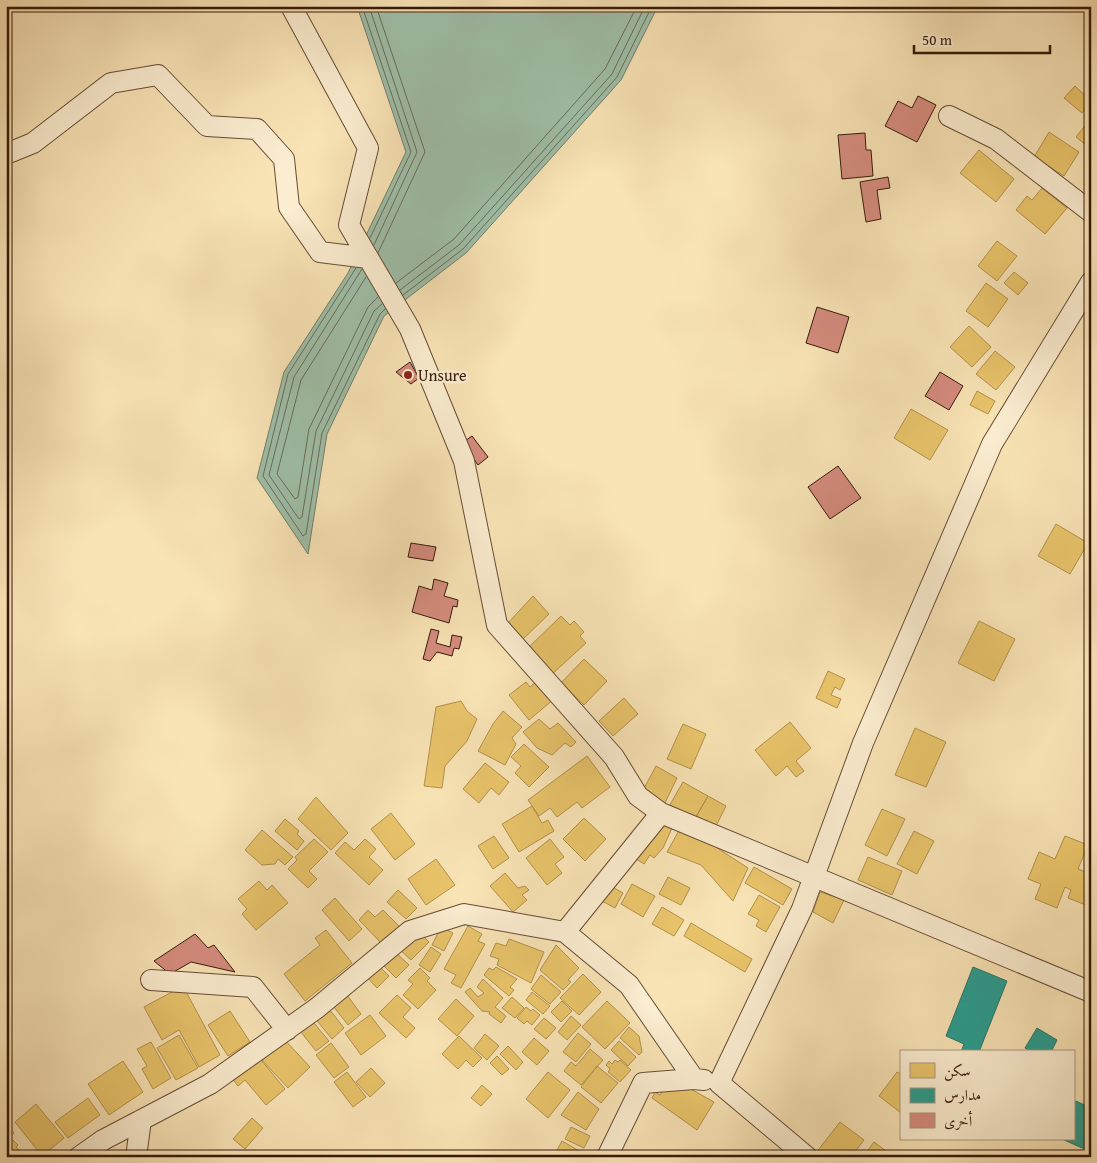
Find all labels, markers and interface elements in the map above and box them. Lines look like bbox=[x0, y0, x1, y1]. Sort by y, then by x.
scale bar bbox=[914, 22, 1051, 54]
text: 50 m bbox=[922, 29, 953, 50]
place label: Unsure bbox=[418, 363, 466, 387]
marker: Unsure bbox=[402, 369, 414, 381]
legend bbox=[900, 1050, 1074, 1140]
text: سكن bbox=[944, 1060, 971, 1081]
text: مدارس bbox=[944, 1084, 981, 1105]
text: أخرى bbox=[944, 1110, 973, 1131]

